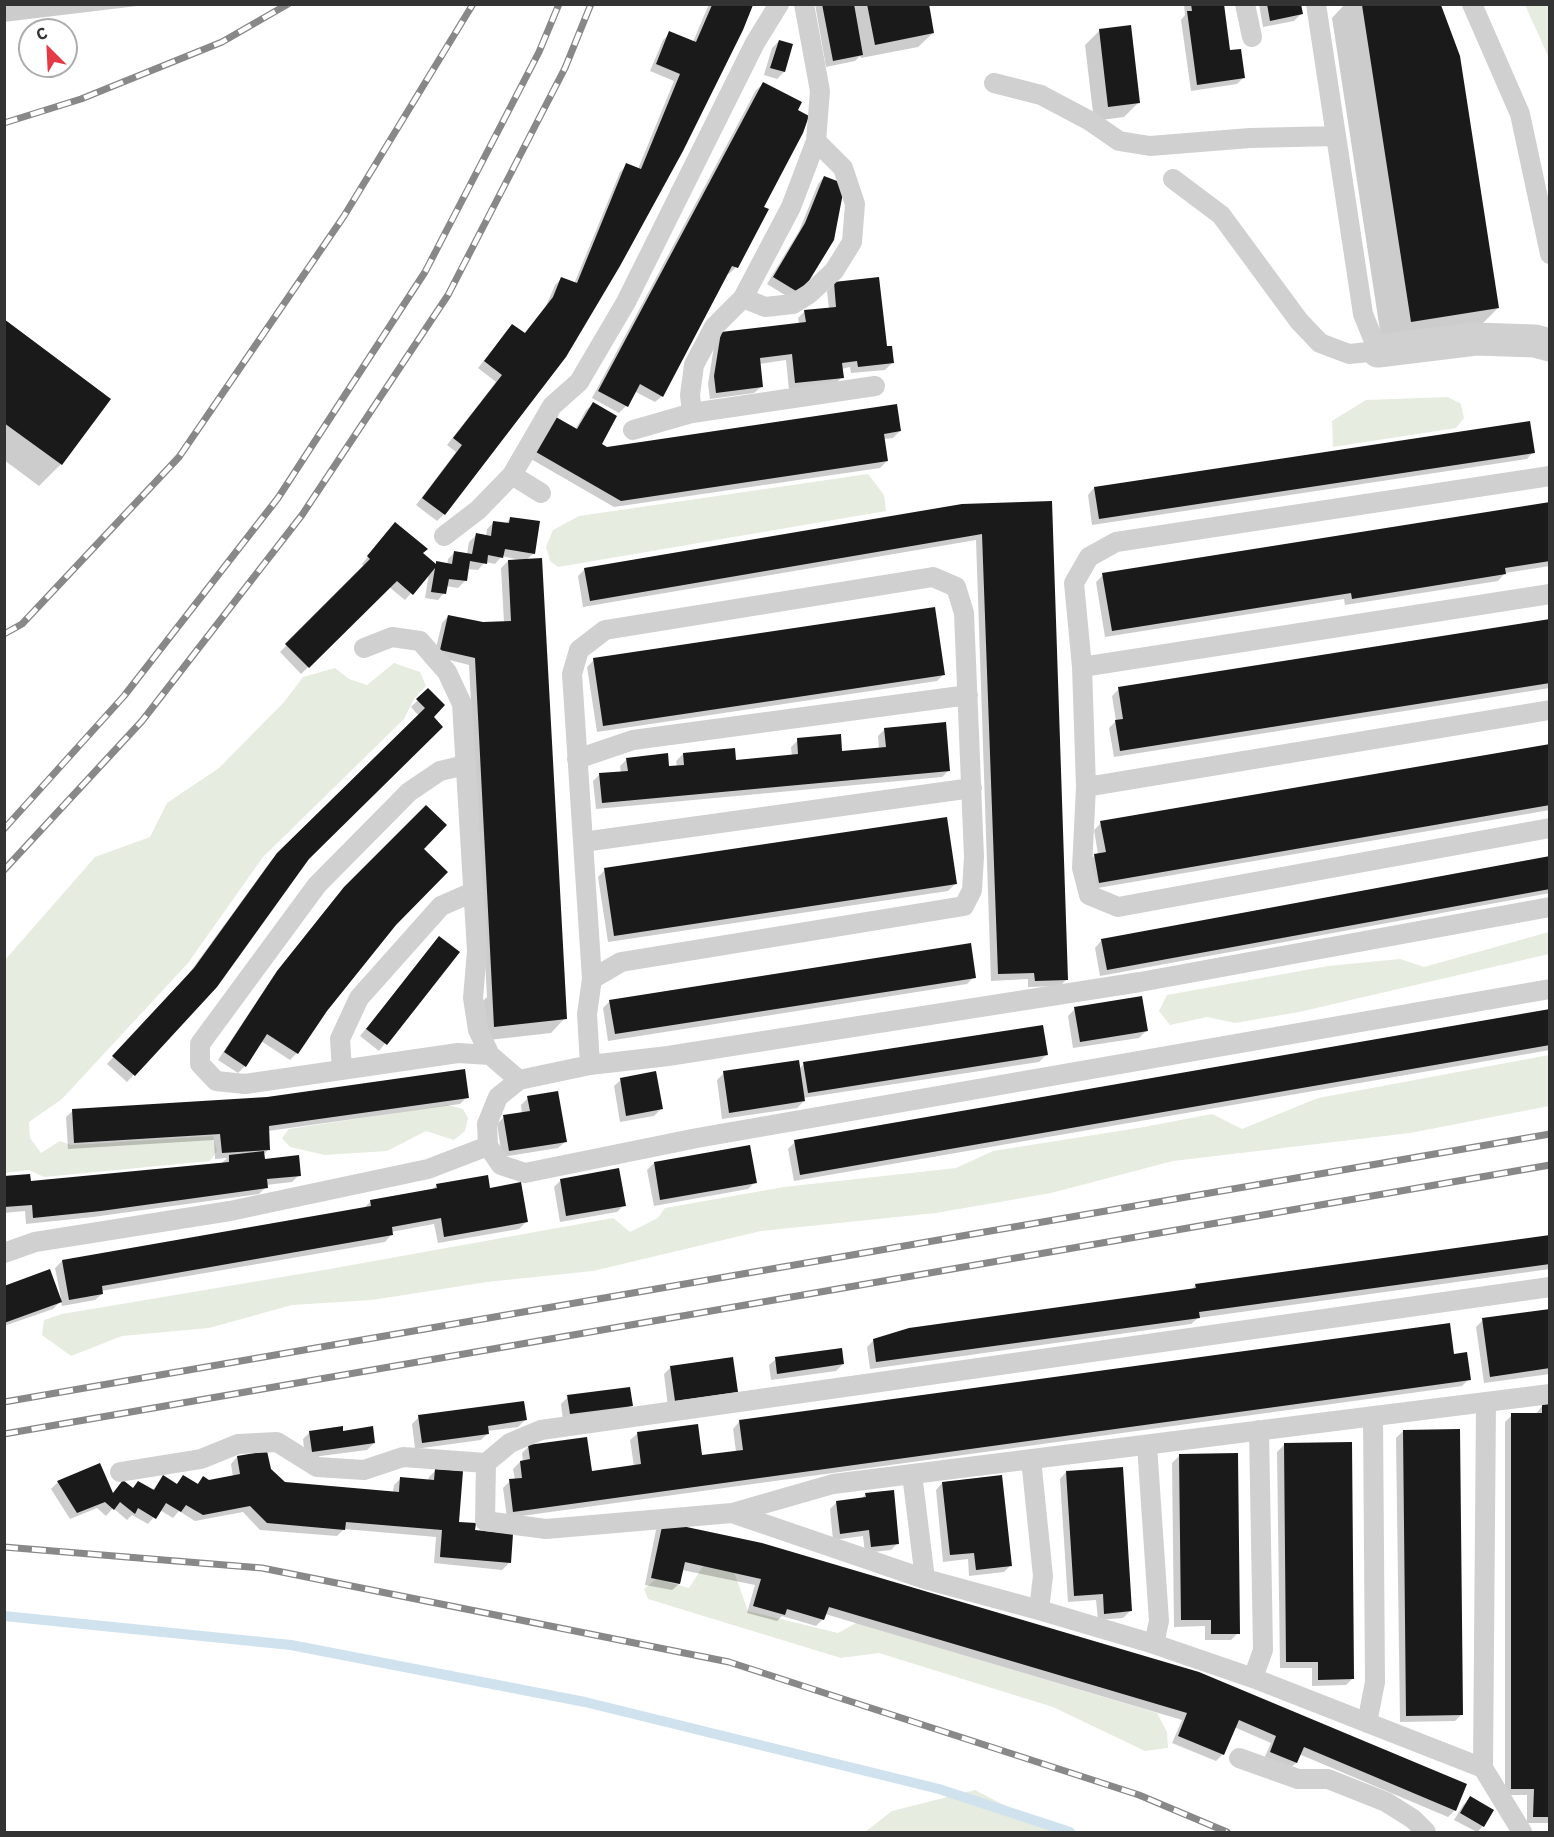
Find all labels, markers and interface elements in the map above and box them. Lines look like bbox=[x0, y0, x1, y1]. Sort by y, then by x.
north arrow bbox=[18, 18, 78, 78]
text: С bbox=[33, 22, 50, 45]

